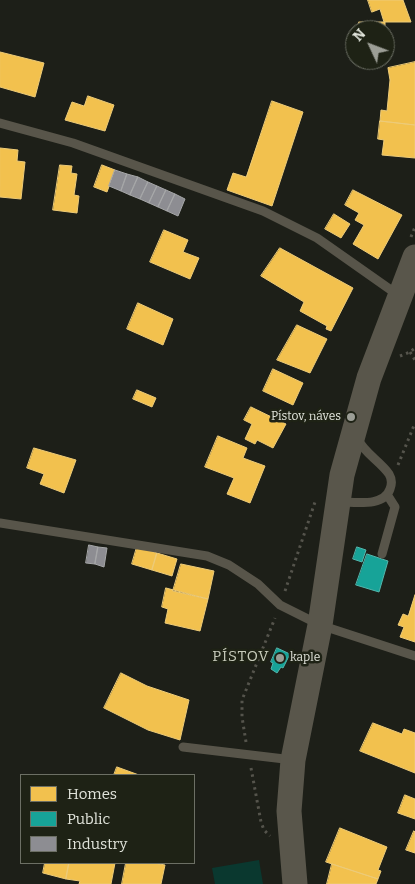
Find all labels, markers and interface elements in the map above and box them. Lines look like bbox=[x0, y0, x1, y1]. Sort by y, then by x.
north arrow bbox=[345, 20, 395, 70]
text: N bbox=[349, 25, 369, 45]
place label: Pístov, náves bbox=[271, 410, 341, 424]
marker: Pístov, náves bbox=[345, 411, 357, 423]
district label: PÍSTOV bbox=[212, 648, 270, 666]
place label: kaple bbox=[290, 651, 320, 665]
marker: kaple bbox=[274, 652, 286, 664]
legend bbox=[20, 774, 195, 864]
text: Homes bbox=[67, 785, 117, 803]
text: Public bbox=[67, 810, 110, 828]
text: Industry bbox=[67, 835, 127, 853]

